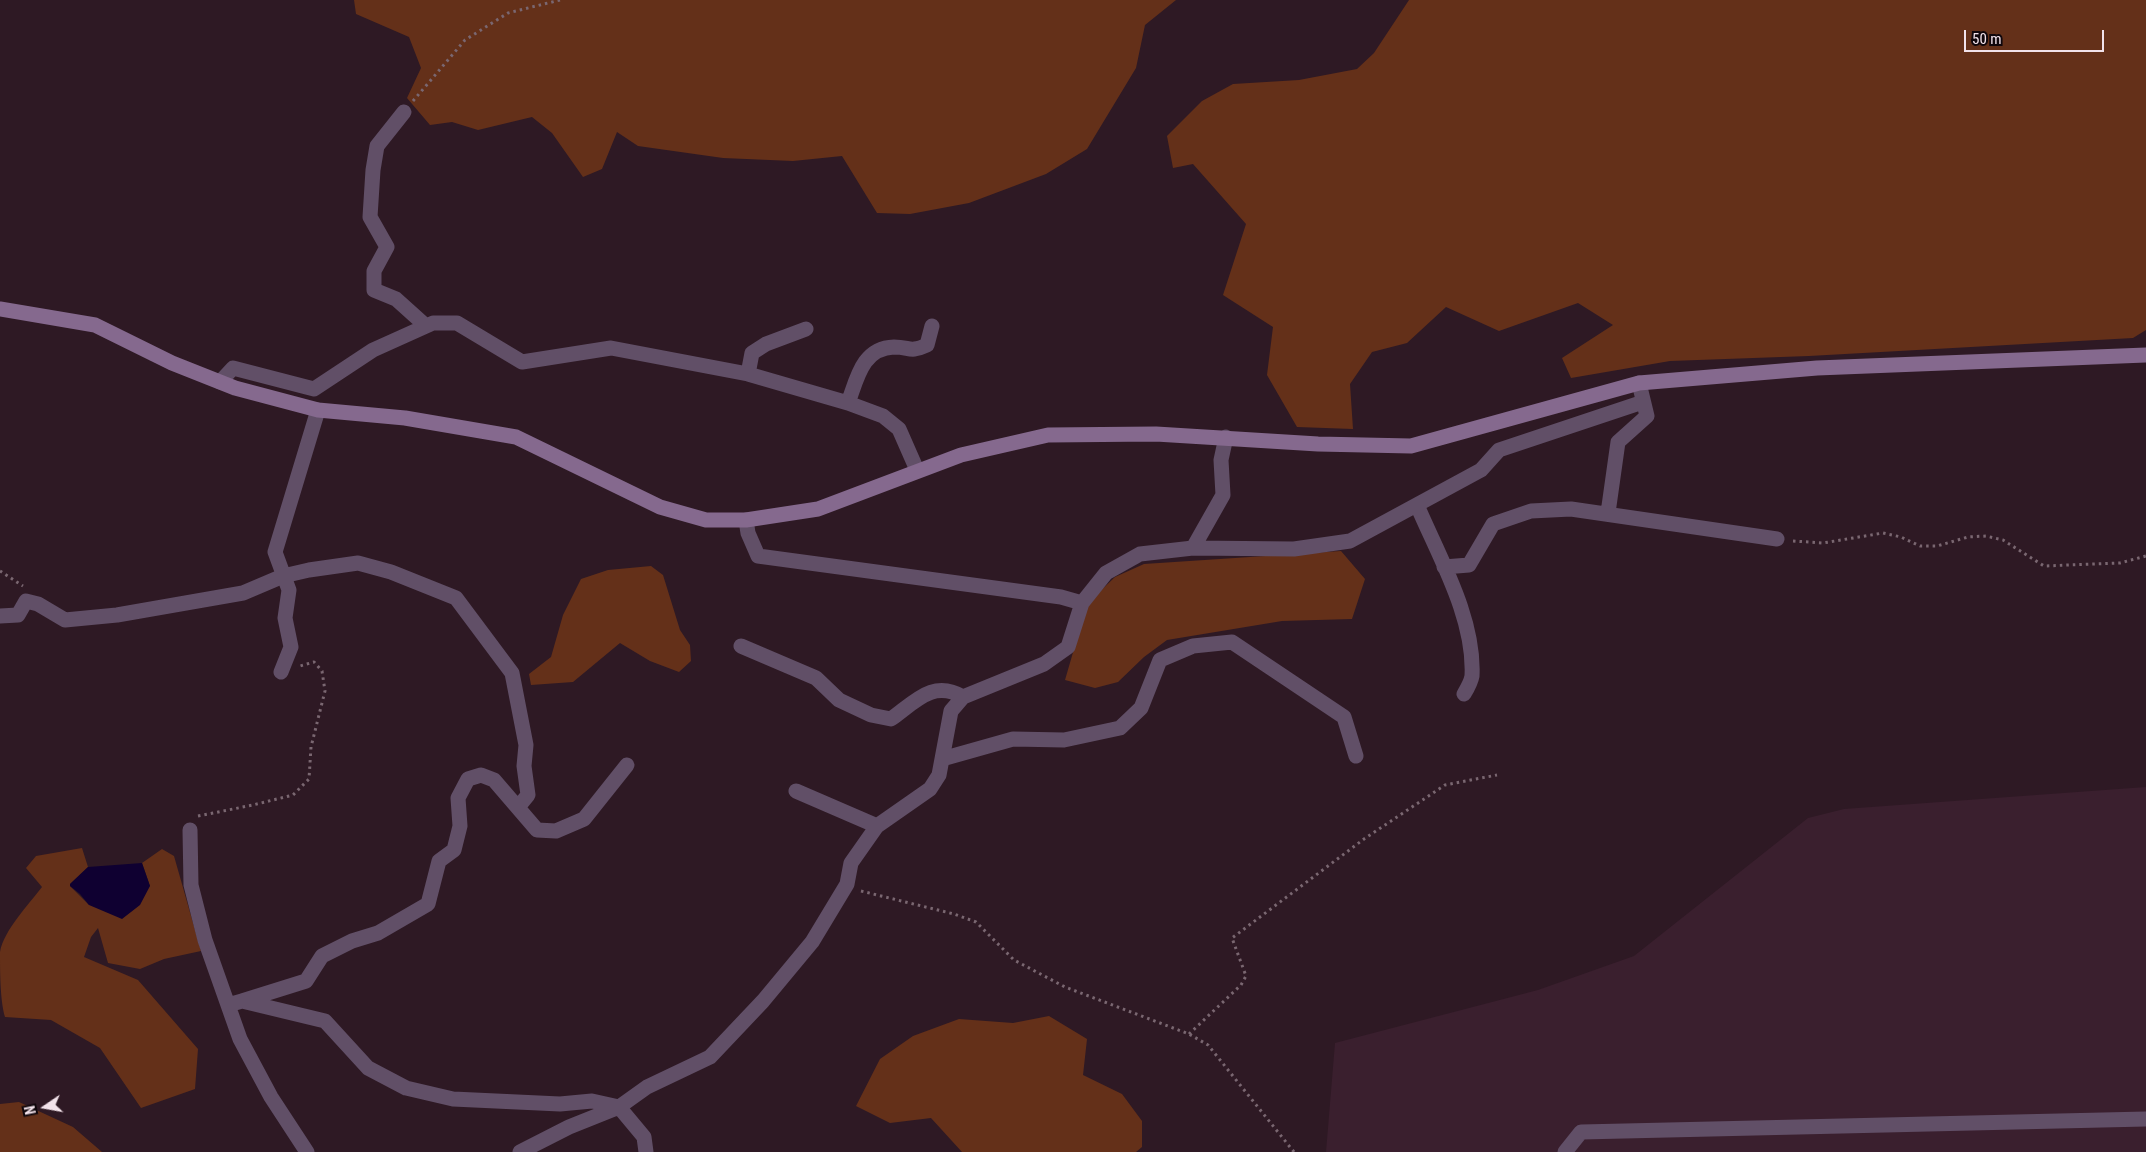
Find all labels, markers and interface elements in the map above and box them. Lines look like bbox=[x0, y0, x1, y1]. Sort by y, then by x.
scale bar bbox=[1966, 20, 2106, 52]
text: 50 m bbox=[1972, 30, 2002, 48]
north arrow bbox=[20, 1082, 70, 1132]
text: N bbox=[22, 1104, 39, 1116]

